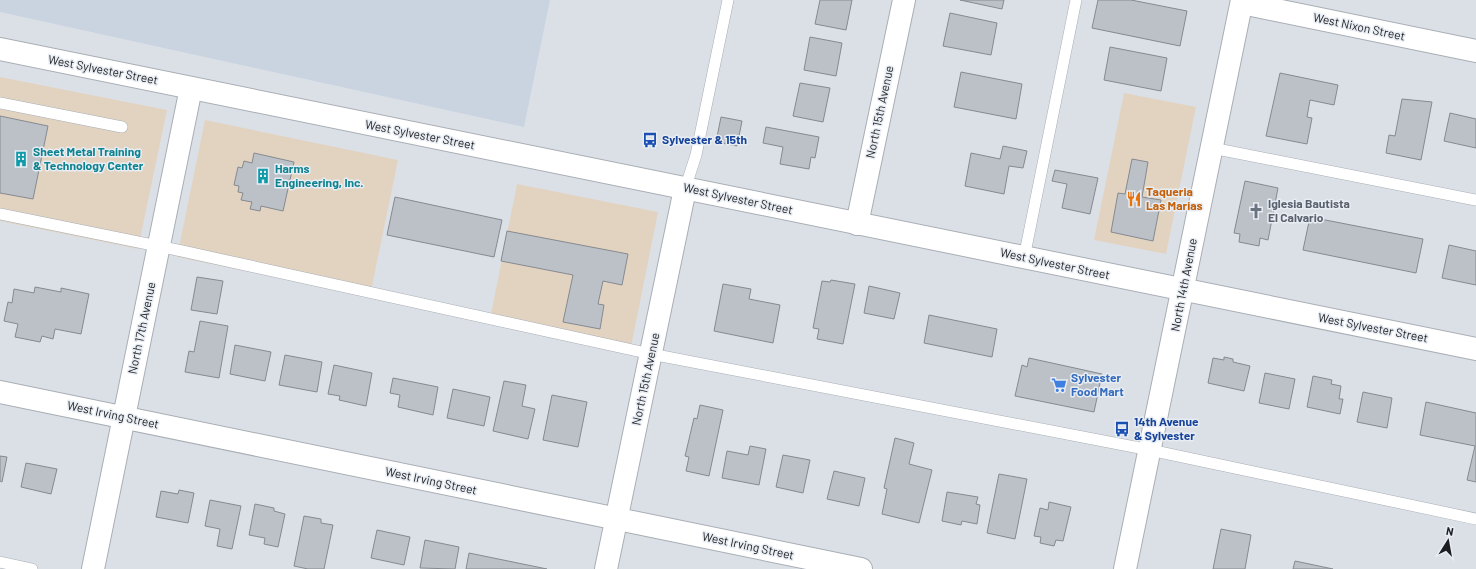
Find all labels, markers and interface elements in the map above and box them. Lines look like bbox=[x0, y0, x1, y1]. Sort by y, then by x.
street label: West Nixon Street bbox=[1312, 9, 1406, 43]
street label: West Sylvester Street bbox=[47, 51, 159, 87]
street label: North 15th Avenue bbox=[862, 64, 896, 159]
street label: West Sylvester Street bbox=[364, 116, 476, 152]
bus stop icon: Sylvester & 15th bbox=[641, 131, 659, 149]
place label: Sylvester & 15th bbox=[662, 132, 747, 146]
place label: Sheet Metal Training & Technology Center bbox=[33, 144, 144, 172]
building icon: Sheet Metal Training & Technology Center bbox=[12, 150, 30, 168]
place label: Harms Engineering, Inc. bbox=[275, 161, 364, 189]
building icon: Harms Engineering, Inc. bbox=[254, 167, 272, 185]
street label: West Sylvester Street bbox=[682, 180, 794, 216]
place label: Taqueria Las Marias bbox=[1146, 184, 1203, 212]
restaurant icon: Taqueria Las Marias bbox=[1125, 190, 1143, 208]
place label: Iglesia Bautista El Calvario bbox=[1268, 196, 1350, 224]
church icon: Iglesia Bautista El Calvario bbox=[1247, 202, 1265, 220]
street label: North 14th Avenue bbox=[1167, 237, 1199, 333]
street label: West Sylvester Street bbox=[999, 245, 1111, 281]
street label: North 17th Avenue bbox=[124, 281, 158, 375]
street label: West Sylvester Street bbox=[1317, 309, 1429, 345]
street label: North 15th Avenue bbox=[628, 331, 662, 426]
place label: Sylvester Food Mart bbox=[1071, 370, 1124, 398]
supermarket icon: Sylvester Food Mart bbox=[1050, 376, 1068, 394]
street label: West Irving Street bbox=[66, 397, 160, 431]
place label: 14th Avenue & Sylvester bbox=[1134, 414, 1199, 442]
bus stop icon: 14th Avenue & Sylvester bbox=[1113, 420, 1131, 438]
street label: West Irving Street bbox=[384, 463, 478, 497]
north arrow bbox=[1428, 521, 1468, 561]
text: N bbox=[1445, 524, 1455, 538]
street label: West Irving Street bbox=[701, 528, 795, 562]

